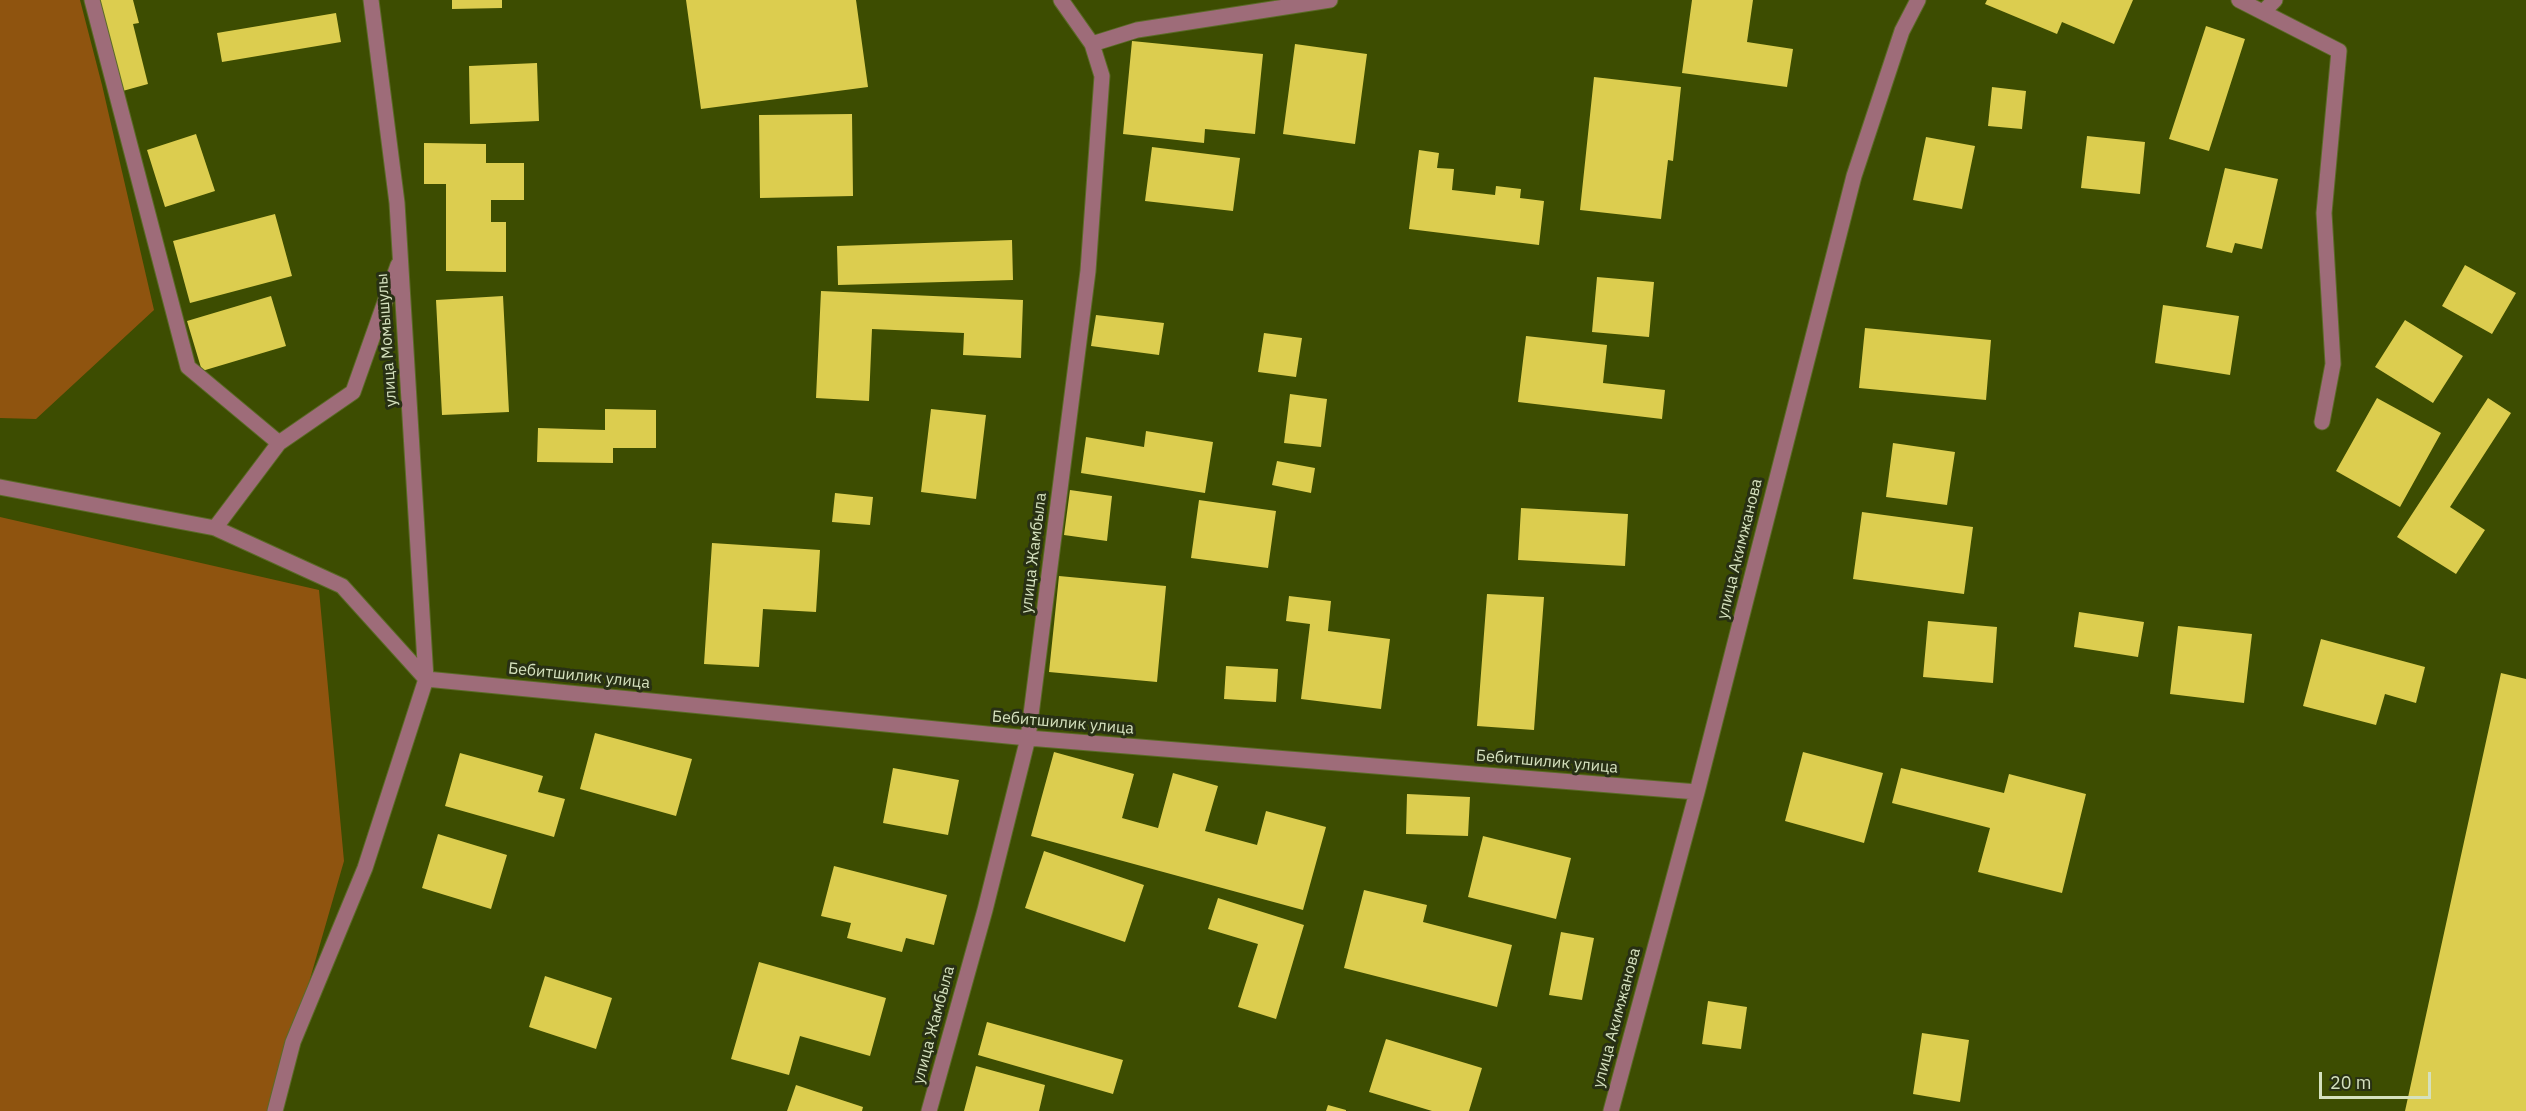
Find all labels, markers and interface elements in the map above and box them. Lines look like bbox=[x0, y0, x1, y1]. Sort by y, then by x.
street label: улица Момышулы bbox=[373, 273, 401, 407]
street label: улица Акимжанова bbox=[1713, 477, 1767, 621]
street label: улица Жамбыла bbox=[1017, 492, 1051, 614]
street label: Бебитшилик улица bbox=[507, 659, 651, 693]
street label: Бебитшилик улица bbox=[991, 707, 1135, 739]
street label: Бебитшилик улица bbox=[1475, 746, 1619, 778]
street label: улица Акимжанова bbox=[1589, 946, 1645, 1090]
street label: улица Жамбыла bbox=[909, 964, 959, 1086]
scale bar bbox=[2322, 1060, 2434, 1098]
text: 20 m bbox=[2330, 1071, 2372, 1094]

